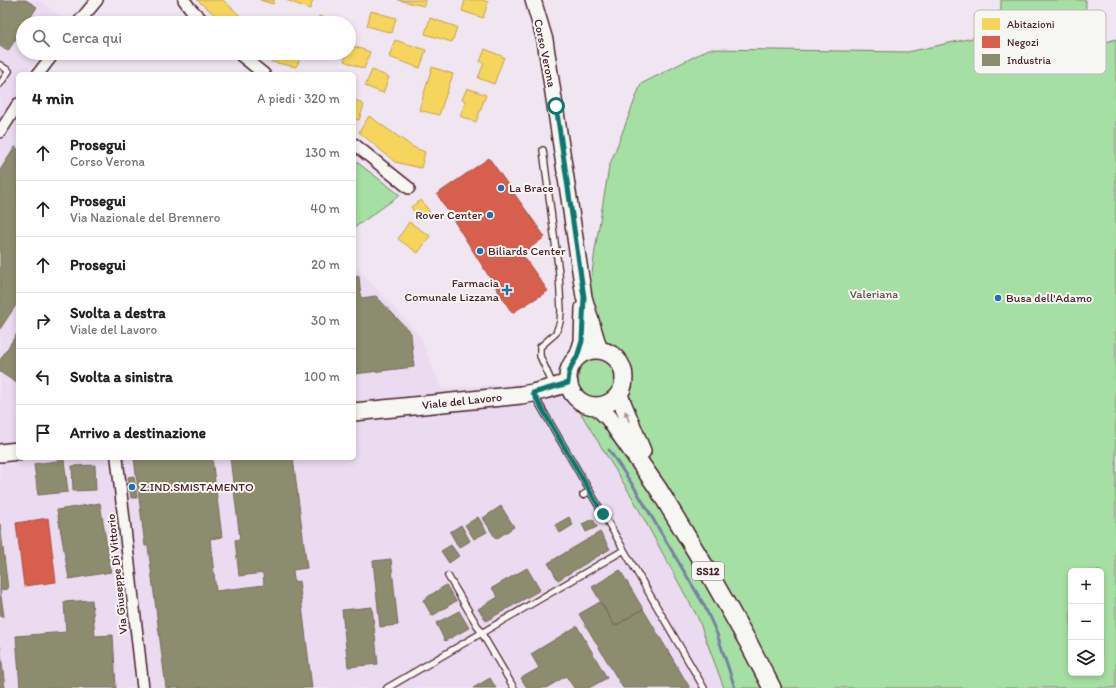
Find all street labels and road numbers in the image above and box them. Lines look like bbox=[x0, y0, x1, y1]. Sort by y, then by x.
street label: Corso Verona bbox=[531, 18, 559, 88]
street label: Viale del Lavoro bbox=[421, 390, 503, 412]
street label: Via Giuseppe Di Vittorio bbox=[104, 513, 130, 635]
road number: SS12 bbox=[692, 562, 724, 580]

